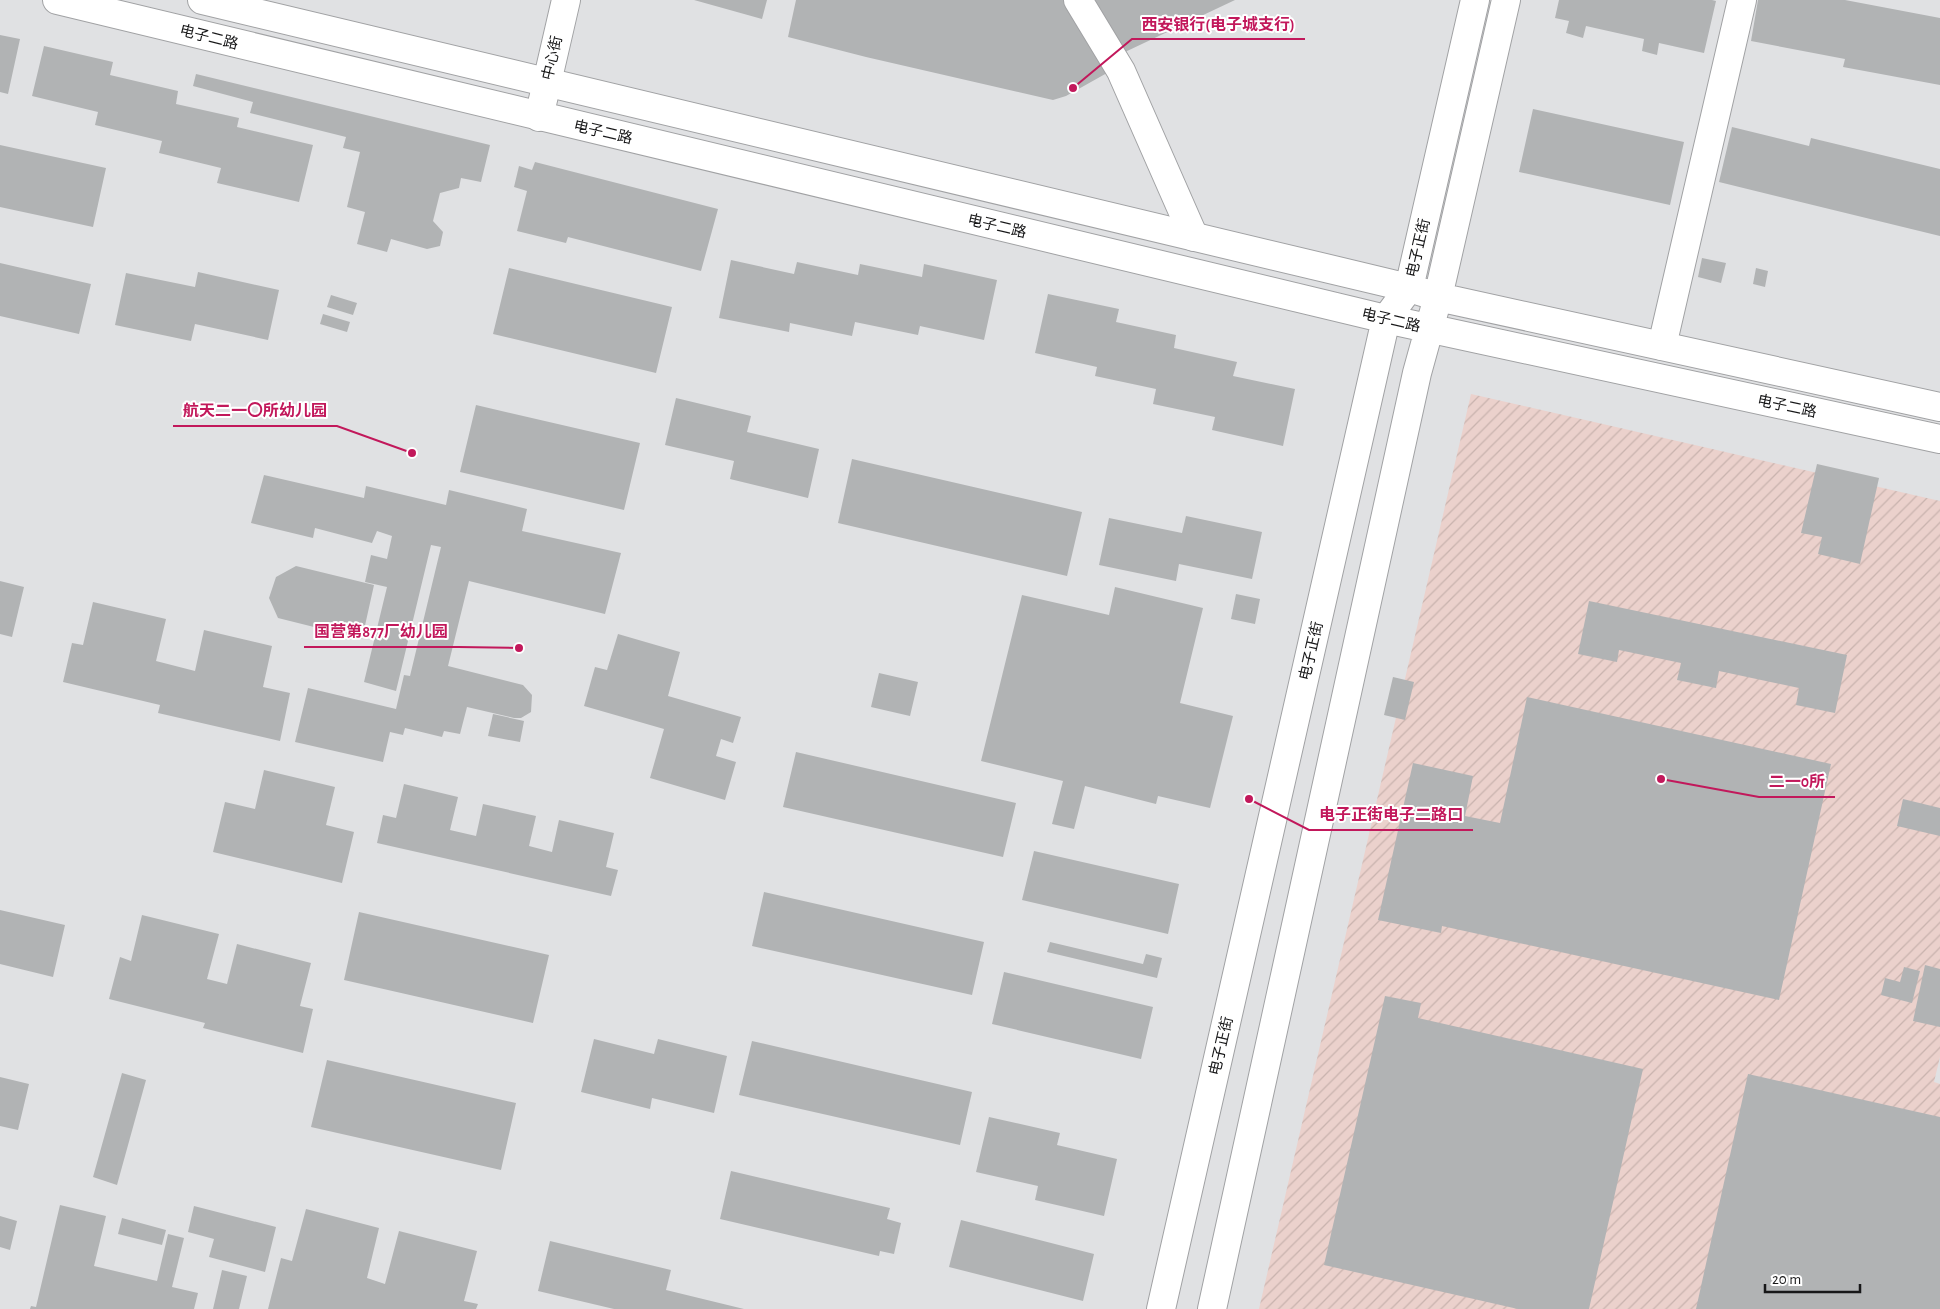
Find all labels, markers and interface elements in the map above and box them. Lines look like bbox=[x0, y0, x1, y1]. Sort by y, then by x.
callout: 西安银行(电子城支行) bbox=[1132, 8, 1305, 39]
text: 西安银行(电子城支行) bbox=[1141, 15, 1295, 33]
street label: 电子二路 bbox=[178, 22, 240, 52]
street label: 中心街 bbox=[539, 34, 565, 82]
street label: 电子二路 bbox=[572, 117, 634, 147]
street label: 电子二路 bbox=[966, 211, 1028, 241]
street label: 电子正街 bbox=[1403, 217, 1433, 279]
street label: 电子二路 bbox=[1360, 305, 1422, 335]
street label: 电子二路 bbox=[1756, 392, 1818, 420]
callout: 航天二一〇所幼儿园 bbox=[173, 395, 337, 426]
text: 航天二一〇所幼儿园 bbox=[183, 401, 327, 419]
callout: 国营第877厂幼儿园 bbox=[304, 616, 458, 647]
street label: 电子正街 bbox=[1296, 620, 1326, 682]
text: 国营第877厂幼儿园 bbox=[314, 622, 448, 640]
callout: 二一0所 bbox=[1759, 766, 1835, 797]
text: 二一0所 bbox=[1769, 773, 1825, 790]
callout: 电子正街电子二路口 bbox=[1309, 799, 1473, 830]
text: 电子正街电子二路口 bbox=[1319, 806, 1463, 823]
street label: 电子正街 bbox=[1206, 1015, 1236, 1077]
scale bar bbox=[1765, 1262, 1860, 1294]
text: 20 m bbox=[1772, 1272, 1801, 1287]

